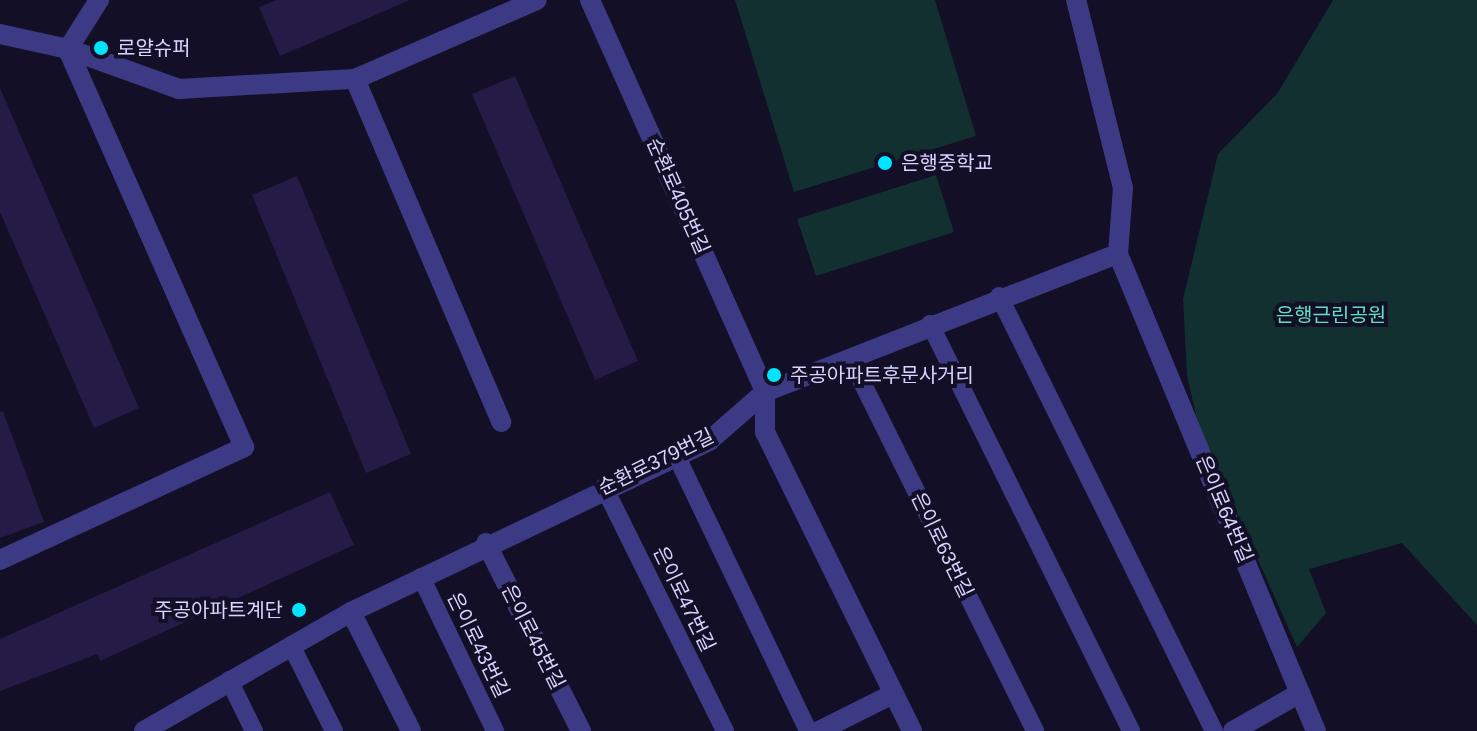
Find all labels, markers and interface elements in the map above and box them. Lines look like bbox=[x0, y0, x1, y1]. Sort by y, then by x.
place label: 로얄슈퍼 bbox=[117, 36, 191, 60]
marker: 로얄슈퍼 bbox=[92, 39, 110, 57]
street label: 순환로405번길 bbox=[642, 134, 714, 258]
place label: 은행중학교 bbox=[901, 151, 993, 175]
marker: 은행중학교 bbox=[876, 154, 894, 172]
park label: 은행근린공원 bbox=[1276, 303, 1386, 327]
place label: 주공아파트후문사거리 bbox=[790, 363, 974, 387]
marker: 주공아파트후문사거리 bbox=[765, 366, 783, 384]
street label: 순환로379번길 bbox=[594, 424, 718, 500]
street label: 은이로64번길 bbox=[1191, 452, 1257, 566]
street label: 은이로63번길 bbox=[906, 488, 978, 602]
street label: 은이로47번길 bbox=[648, 542, 720, 656]
street label: 은이로45번길 bbox=[496, 581, 570, 693]
street label: 은이로43번길 bbox=[442, 588, 514, 702]
place label: 주공아파트계단 bbox=[154, 598, 283, 622]
marker: 주공아파트계단 bbox=[290, 601, 308, 619]

